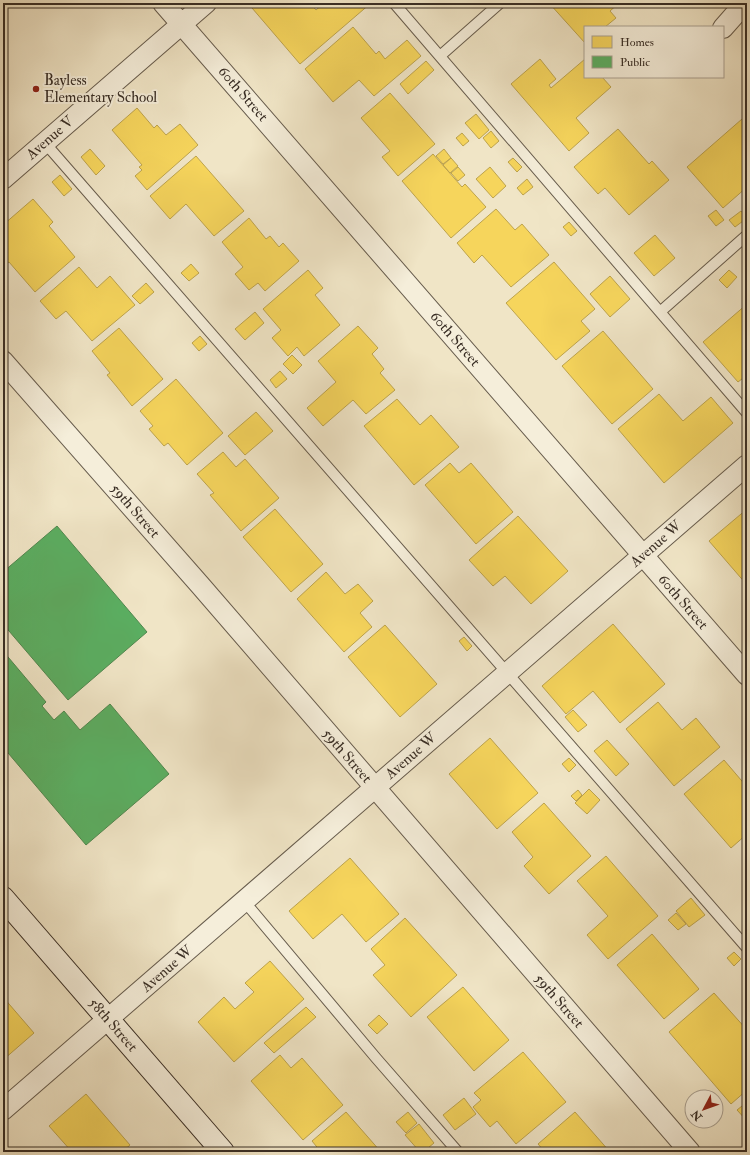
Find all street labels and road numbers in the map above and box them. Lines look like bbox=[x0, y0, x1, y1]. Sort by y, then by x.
street label: 60th Street bbox=[214, 62, 272, 126]
street label: Avenue V bbox=[21, 111, 79, 165]
street label: 60th Street bbox=[426, 307, 484, 371]
street label: 59th Street bbox=[106, 480, 164, 542]
street label: Avenue W bbox=[626, 516, 686, 572]
street label: 60th Street bbox=[654, 570, 712, 634]
street label: 59th Street bbox=[318, 725, 376, 787]
street label: Avenue W bbox=[381, 728, 441, 784]
street label: Avenue W bbox=[137, 941, 197, 997]
street label: 59th Street bbox=[530, 970, 588, 1032]
street label: 58th Street bbox=[84, 994, 142, 1056]

